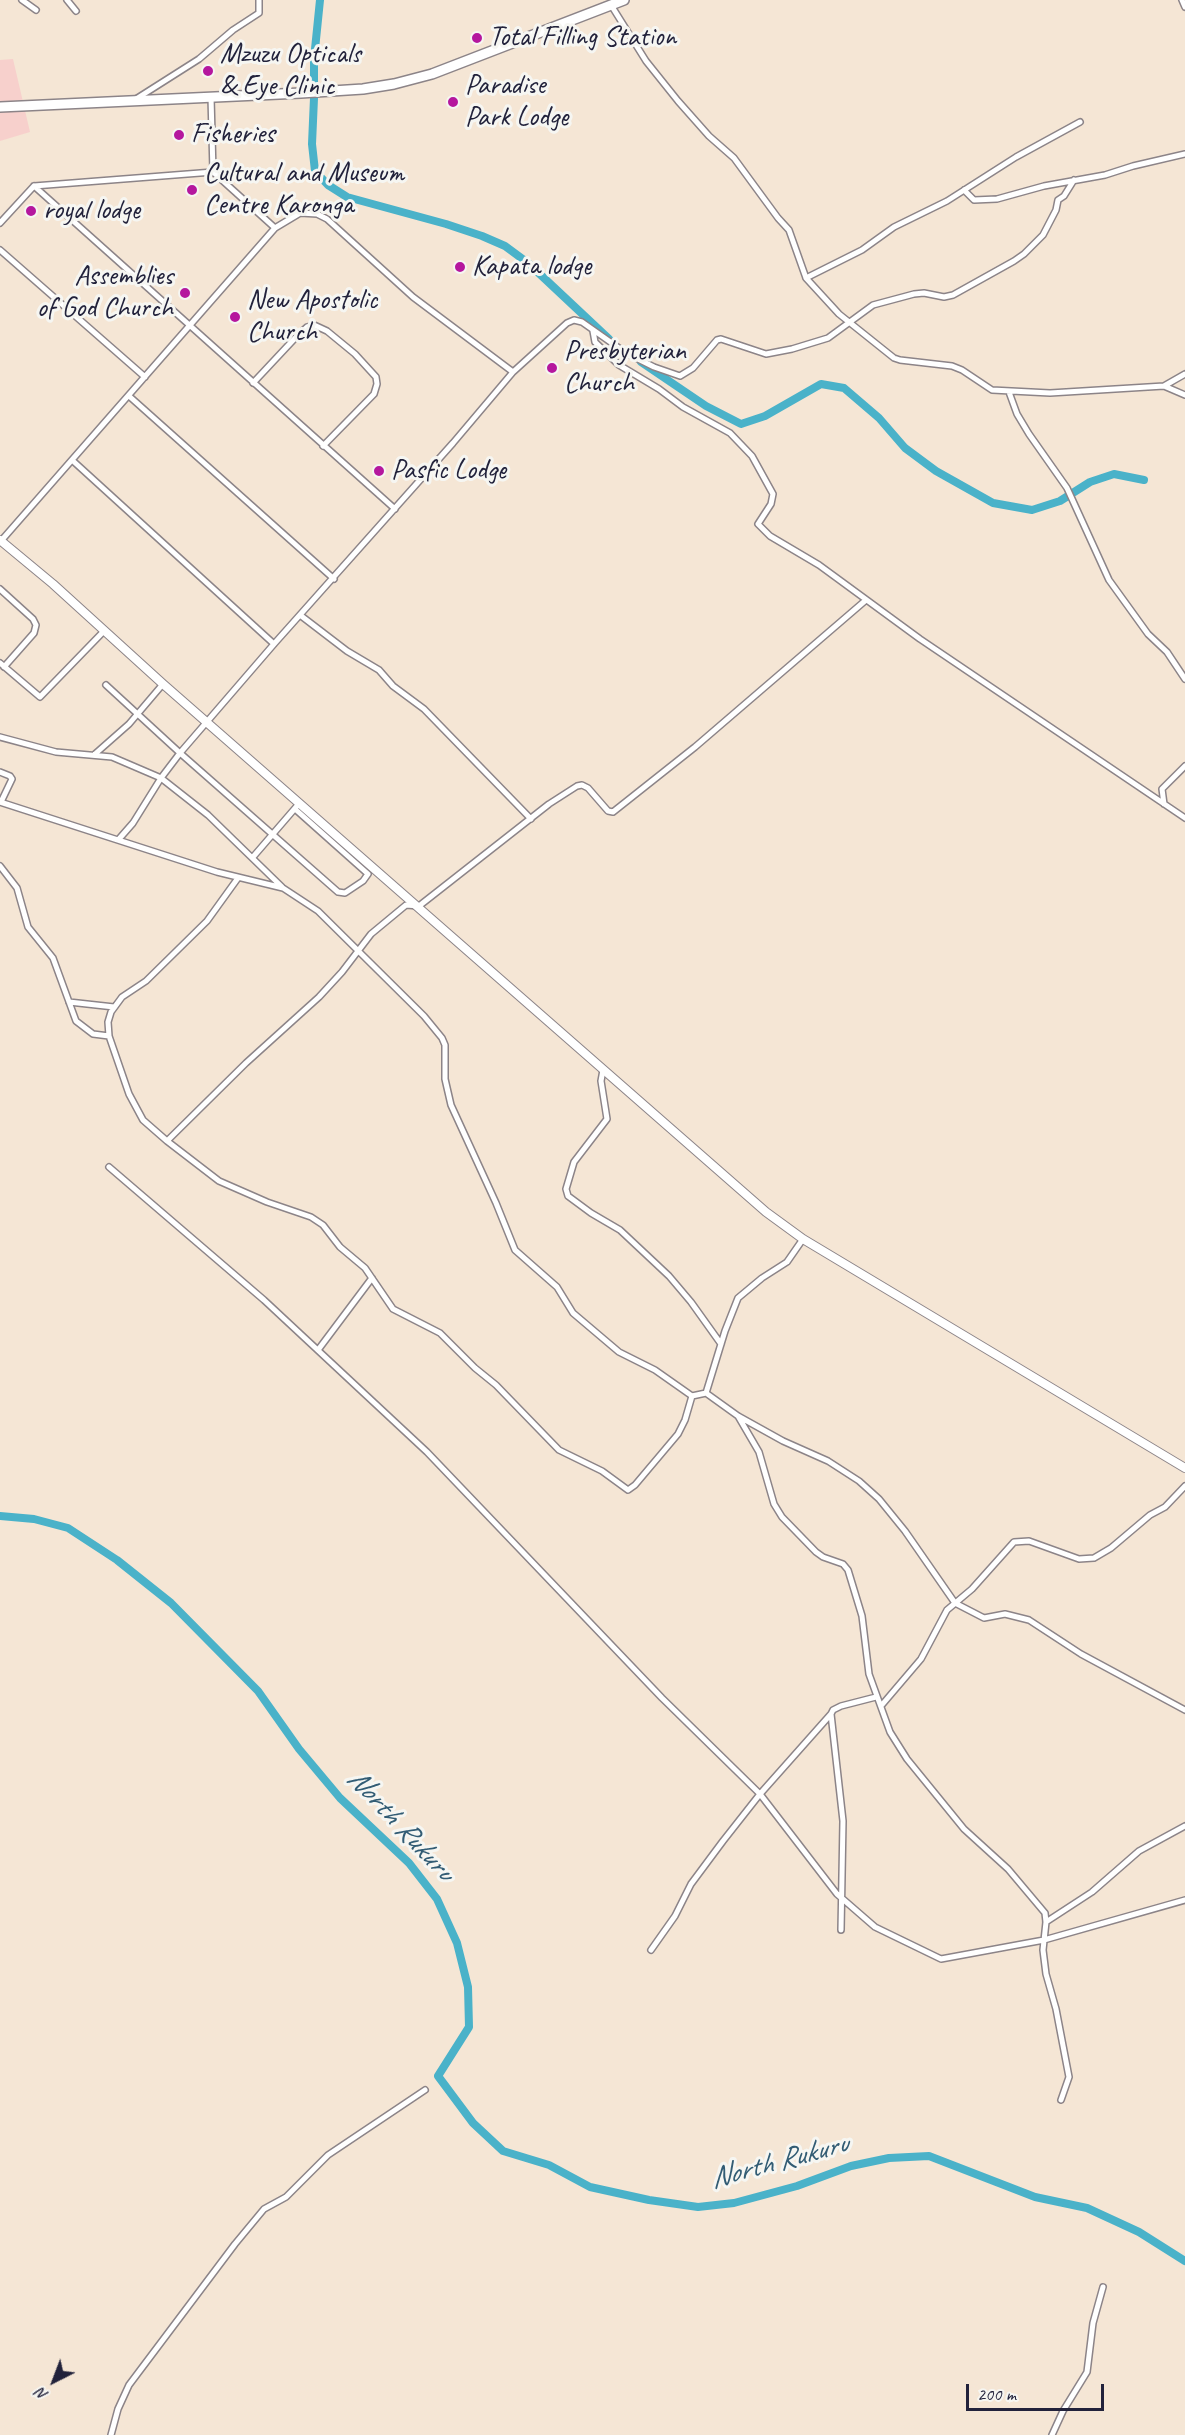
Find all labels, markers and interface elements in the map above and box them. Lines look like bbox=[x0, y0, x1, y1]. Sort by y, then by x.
place label: Total Filling Station bbox=[489, 21, 676, 55]
marker: Total Filling Station bbox=[470, 31, 484, 45]
place label: Mzuzu Opticals & Eye Clinic bbox=[220, 38, 361, 104]
marker: Mzuzu Opticals & Eye Clinic bbox=[201, 64, 215, 78]
place label: Paradise Park Lodge bbox=[465, 69, 568, 135]
marker: Paradise Park Lodge bbox=[446, 95, 460, 109]
place label: Fisheries bbox=[191, 118, 275, 152]
marker: Fisheries bbox=[172, 128, 186, 142]
place label: Cultural and Museum Centre Karonga bbox=[204, 157, 404, 223]
marker: Cultural and Museum Centre Karonga bbox=[185, 183, 199, 197]
place label: royal lodge bbox=[43, 194, 140, 228]
marker: royal lodge bbox=[24, 204, 38, 218]
place label: Kapata lodge bbox=[472, 250, 591, 284]
place label: Assemblies of God Church bbox=[37, 260, 173, 326]
marker: Kapata lodge bbox=[453, 260, 467, 274]
place label: New Apostolic Church bbox=[247, 284, 377, 350]
marker: Assemblies of God Church bbox=[178, 286, 192, 300]
marker: New Apostolic Church bbox=[228, 310, 242, 324]
place label: Presbyterian Church bbox=[564, 335, 686, 401]
marker: Presbyterian Church bbox=[545, 361, 559, 375]
place label: Pasfic Lodge bbox=[391, 454, 506, 488]
marker: Pasfic Lodge bbox=[372, 464, 386, 478]
water label: North Rukuru bbox=[339, 1761, 461, 1889]
water label: North Rukuru bbox=[706, 2126, 852, 2198]
north arrow bbox=[24, 2351, 84, 2411]
scale bar bbox=[969, 2372, 1107, 2410]
text: 200 m bbox=[977, 2383, 1016, 2405]
text: N bbox=[32, 2384, 52, 2405]

